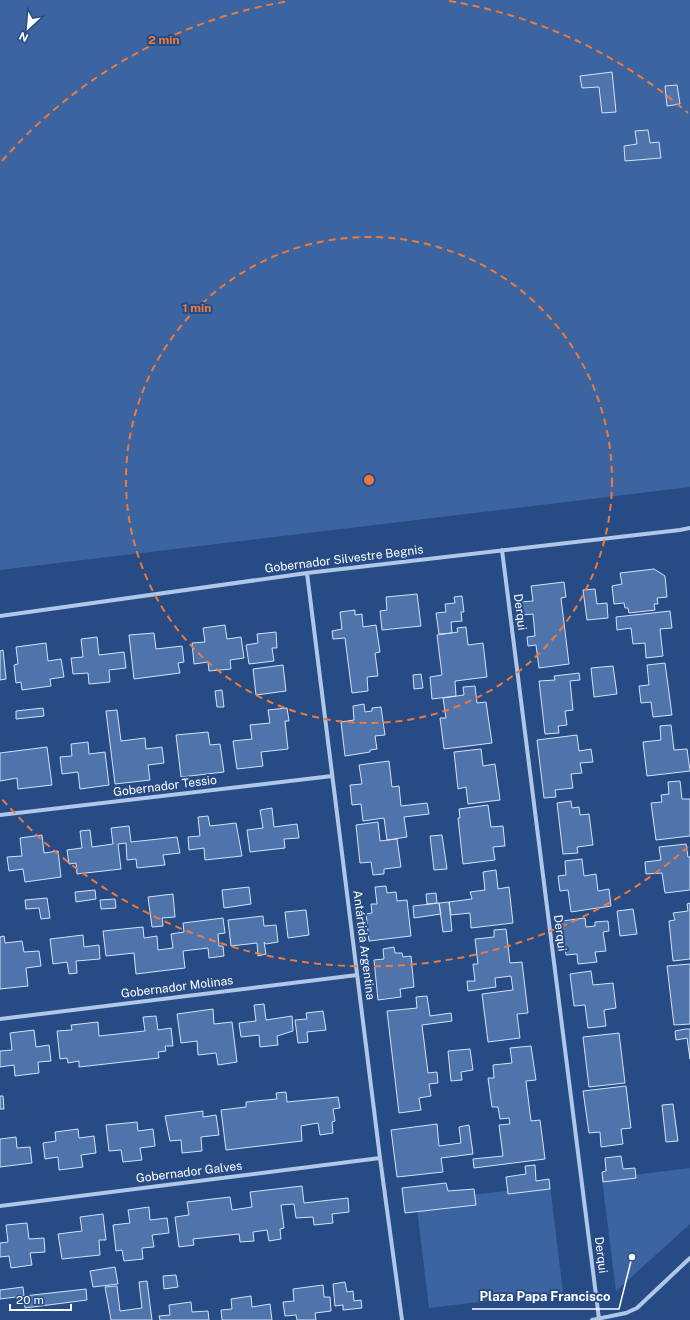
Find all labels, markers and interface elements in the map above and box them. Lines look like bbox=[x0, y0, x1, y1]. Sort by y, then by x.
north arrow bbox=[8, 8, 48, 48]
text: N bbox=[17, 30, 30, 44]
text: 2 min bbox=[148, 33, 180, 47]
text: 1 min bbox=[183, 301, 211, 315]
centre of rings bbox=[362, 473, 376, 487]
street label: Gobernador Silvestre Begnis bbox=[264, 542, 424, 576]
street label: Derqui bbox=[511, 593, 529, 631]
street label: Gobernador Tessio bbox=[112, 773, 218, 799]
street label: Antártida Argentina bbox=[350, 889, 378, 1001]
street label: Derqui bbox=[551, 914, 569, 952]
street label: Gobernador Molinas bbox=[120, 973, 234, 1001]
street label: Gobernador Galves bbox=[135, 1159, 243, 1185]
street label: Derqui bbox=[592, 1236, 610, 1274]
callout: Plaza Papa Francisco bbox=[472, 1284, 619, 1309]
scale bar bbox=[10, 1286, 71, 1312]
text: Plaza Papa Francisco bbox=[480, 1289, 610, 1304]
text: 20 m bbox=[16, 1293, 44, 1307]

